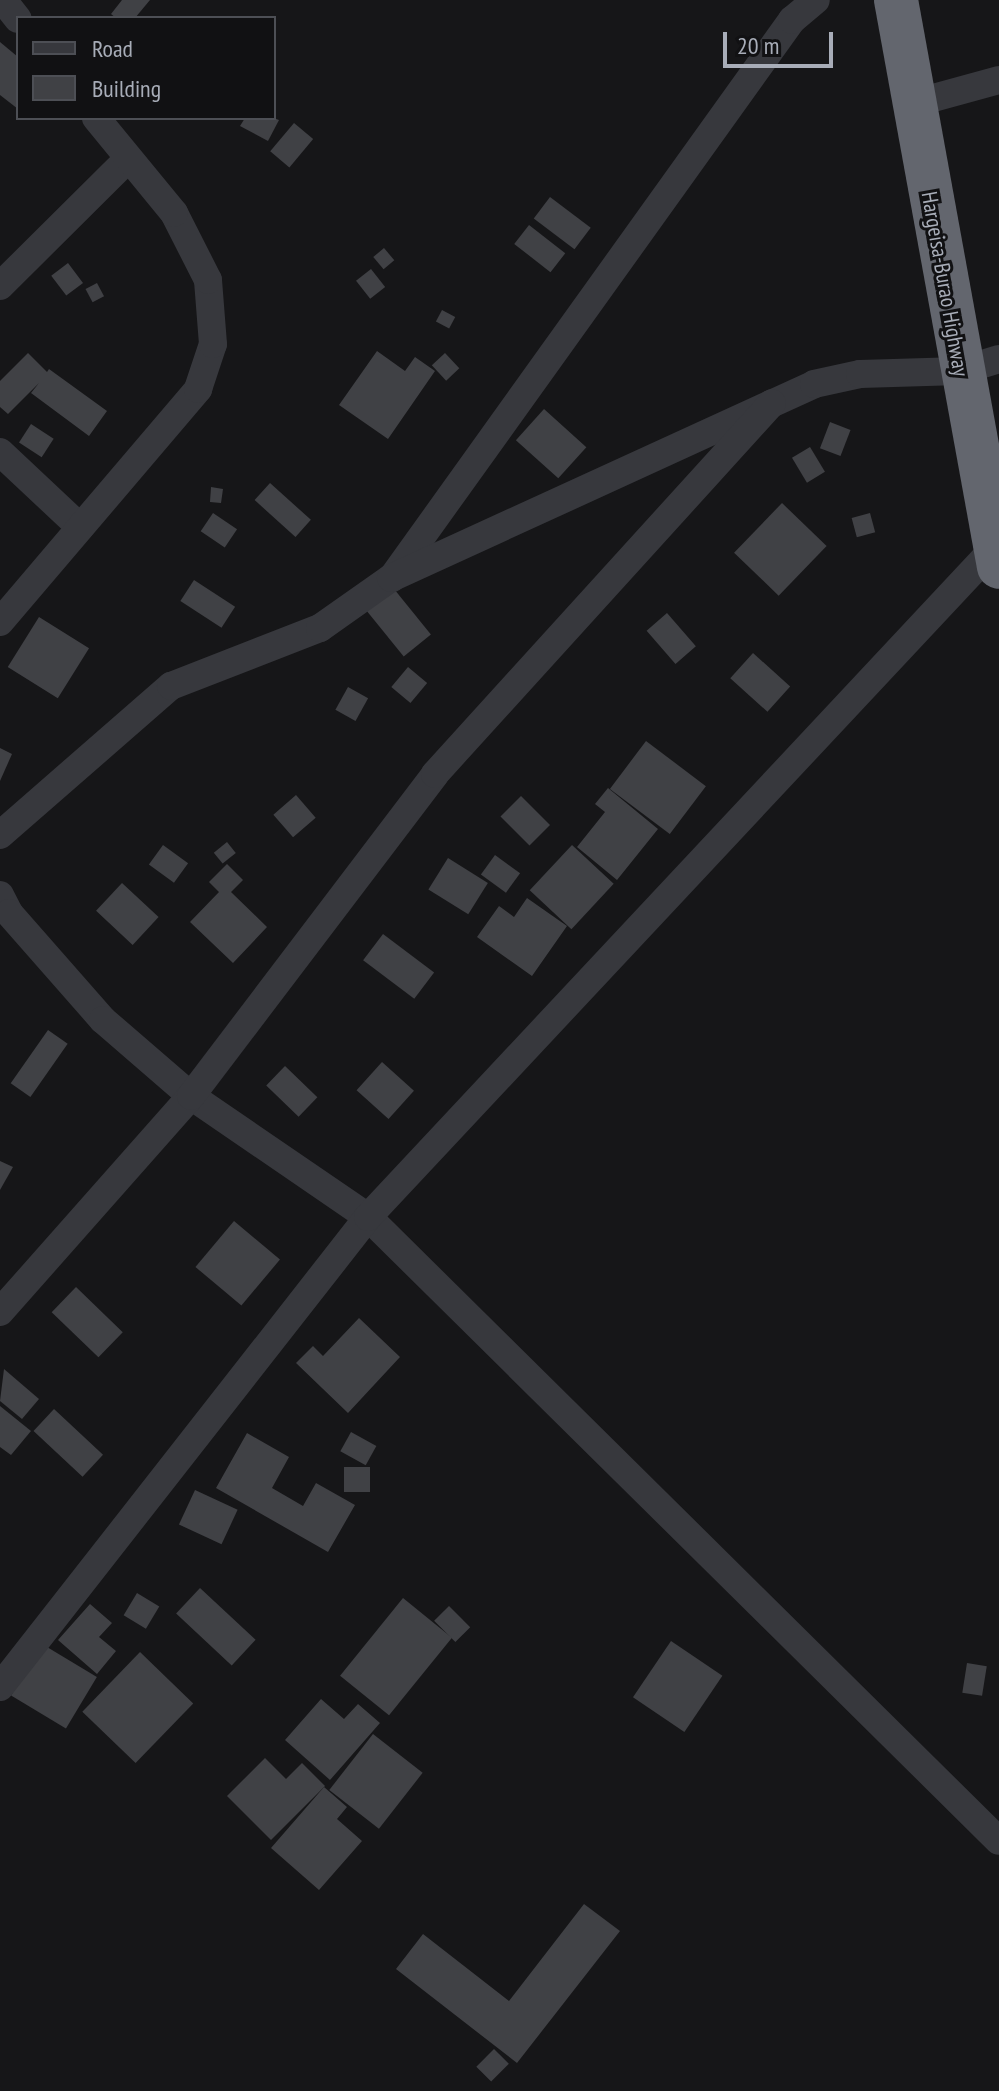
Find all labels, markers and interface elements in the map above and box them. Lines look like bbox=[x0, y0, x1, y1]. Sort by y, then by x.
legend bbox=[16, 16, 276, 120]
scale bar bbox=[727, 16, 837, 66]
text: 20 m bbox=[737, 30, 779, 61]
text: Road bbox=[92, 33, 133, 64]
text: Building bbox=[92, 73, 161, 104]
street label: Hargeisa-Burao Highway bbox=[916, 189, 974, 379]

